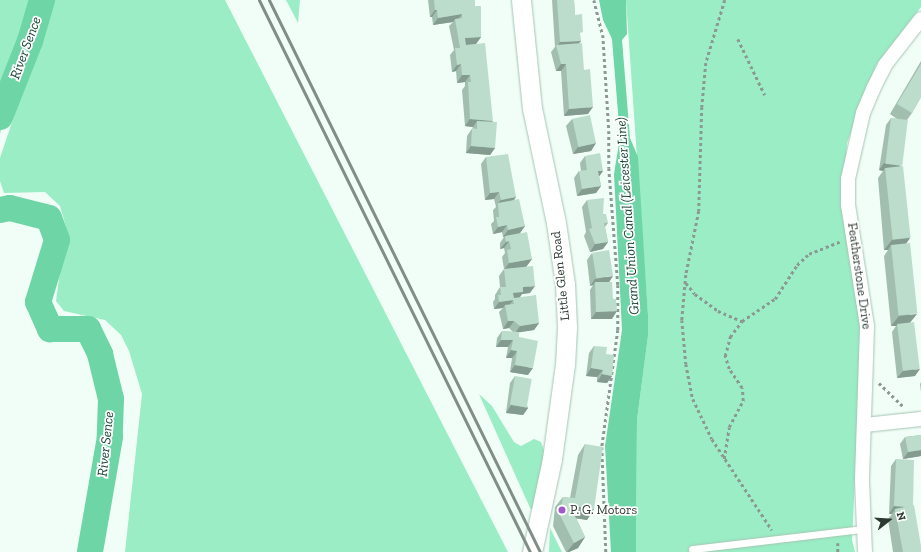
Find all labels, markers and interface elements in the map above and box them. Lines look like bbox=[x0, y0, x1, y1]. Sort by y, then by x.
water label: River Sence bbox=[7, 14, 45, 82]
water label: Grand Union Canal (Leicester Line) bbox=[613, 116, 643, 316]
street label: Featherstone Drive bbox=[844, 222, 874, 330]
street label: Little Glen Road bbox=[549, 231, 573, 321]
water label: River Sence bbox=[94, 411, 118, 477]
north arrow bbox=[869, 500, 909, 540]
place label: P. G. Motors bbox=[570, 502, 637, 518]
marker: P. G. Motors bbox=[557, 505, 567, 515]
text: N bbox=[894, 510, 908, 522]

